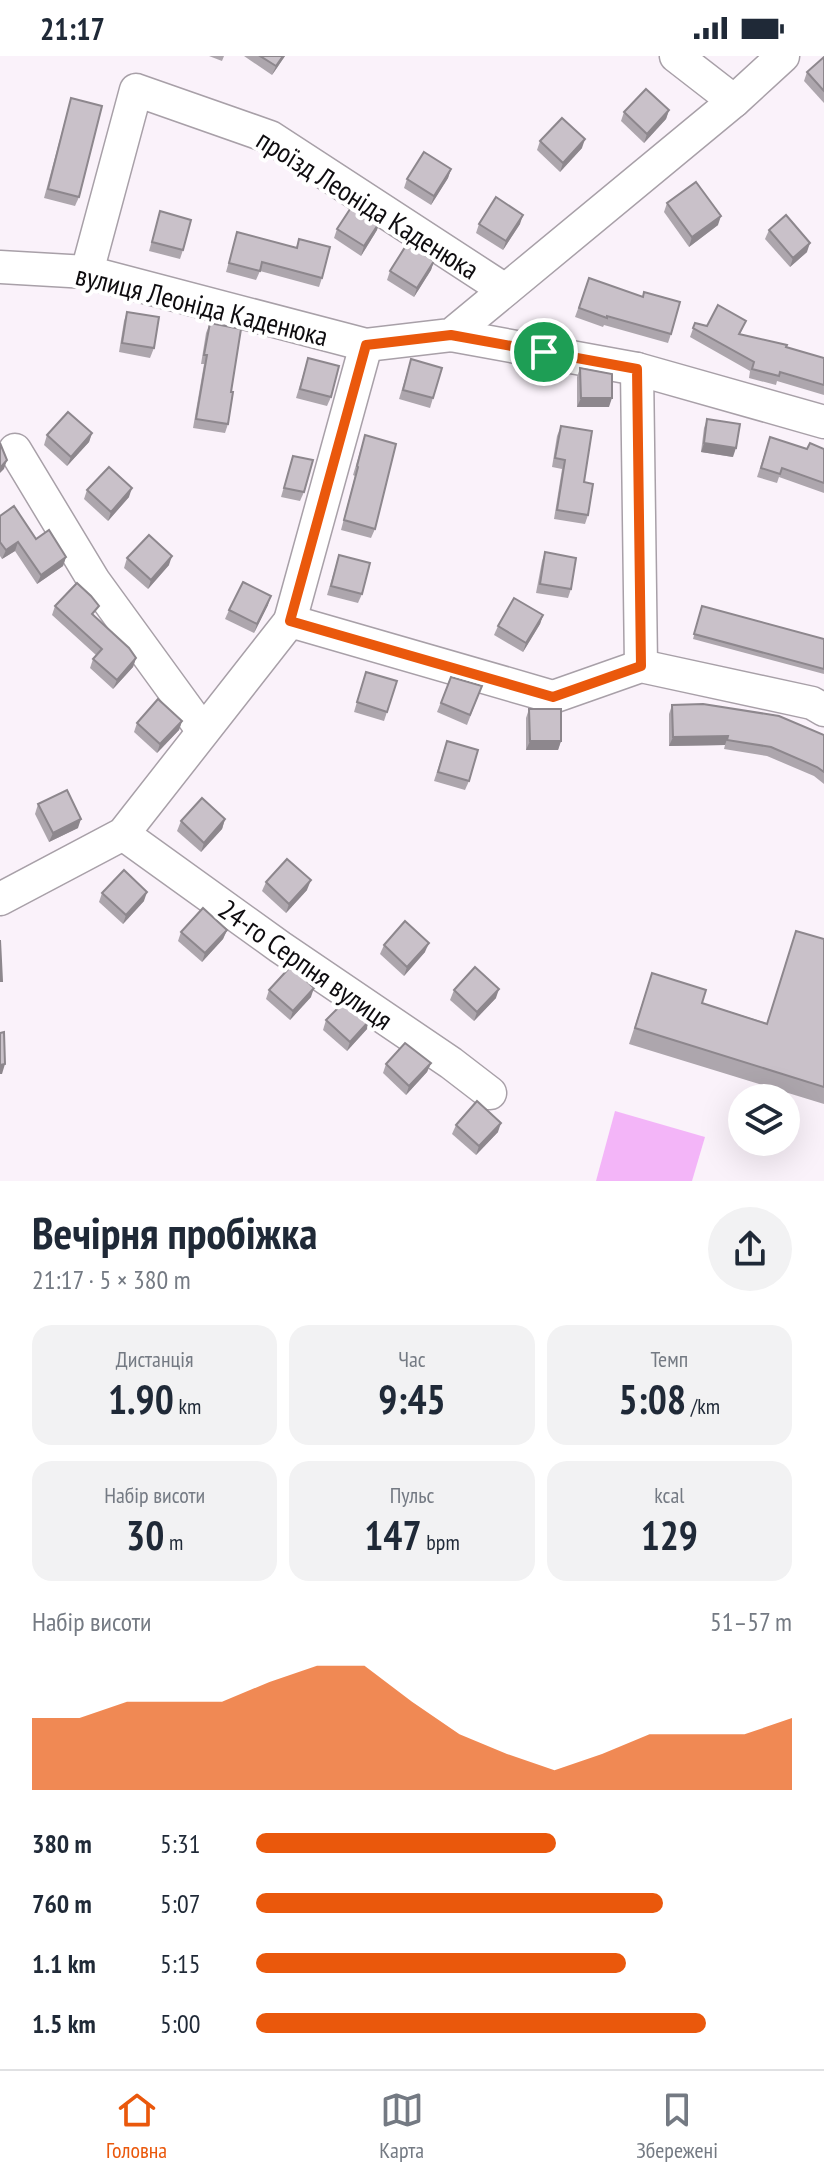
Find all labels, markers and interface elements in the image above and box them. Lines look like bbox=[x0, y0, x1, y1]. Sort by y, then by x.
text: 21:17 bbox=[40, 9, 105, 48]
street label: проїзд Леоніда Каденюка bbox=[250, 121, 486, 287]
street label: вулиця Леоніда Каденюка bbox=[72, 256, 332, 354]
pin bbox=[510, 318, 578, 386]
icon: arrive bbox=[522, 330, 566, 374]
street label: 24-го Серпня вулиця bbox=[212, 890, 400, 1038]
map controls bbox=[728, 1084, 800, 1156]
button: layers bbox=[728, 1084, 800, 1156]
text: Вечірня пробіжка bbox=[32, 1204, 317, 1261]
button: share bbox=[708, 1207, 792, 1291]
text: 21:17 · 5 × 380 m bbox=[32, 1263, 191, 1296]
text: Дистанція bbox=[116, 1345, 193, 1373]
text: Час bbox=[398, 1345, 426, 1373]
text: Темп bbox=[651, 1345, 688, 1373]
text: 1.90 bbox=[108, 1373, 174, 1425]
text: 9:45 bbox=[378, 1373, 446, 1425]
text: 5:08 bbox=[619, 1373, 686, 1425]
text: km bbox=[174, 1392, 201, 1420]
text: /km bbox=[686, 1392, 720, 1420]
text: Набір висоти bbox=[104, 1481, 205, 1509]
text: Пульс bbox=[390, 1481, 434, 1509]
text: kcal bbox=[654, 1481, 684, 1509]
text: 30 bbox=[126, 1509, 164, 1561]
text: 147 bbox=[364, 1509, 422, 1561]
text: 129 bbox=[641, 1509, 698, 1561]
text: m bbox=[164, 1528, 183, 1556]
text: bpm bbox=[422, 1528, 460, 1556]
text: Набір висоти bbox=[32, 1605, 151, 1638]
text: 51–57 m bbox=[710, 1605, 792, 1638]
text: 380 m bbox=[32, 1827, 92, 1860]
text: 5:31 bbox=[160, 1827, 200, 1860]
text: 760 m bbox=[32, 1887, 92, 1920]
text: 5:07 bbox=[160, 1887, 200, 1920]
text: 1.1 km bbox=[32, 1947, 96, 1980]
text: 5:15 bbox=[160, 1947, 200, 1980]
text: 1.5 km bbox=[32, 2007, 96, 2040]
text: 5:00 bbox=[160, 2007, 200, 2040]
tab: Головна bbox=[106, 2088, 167, 2164]
tab: Карта bbox=[379, 2088, 424, 2164]
tab: Збережені bbox=[636, 2088, 718, 2164]

